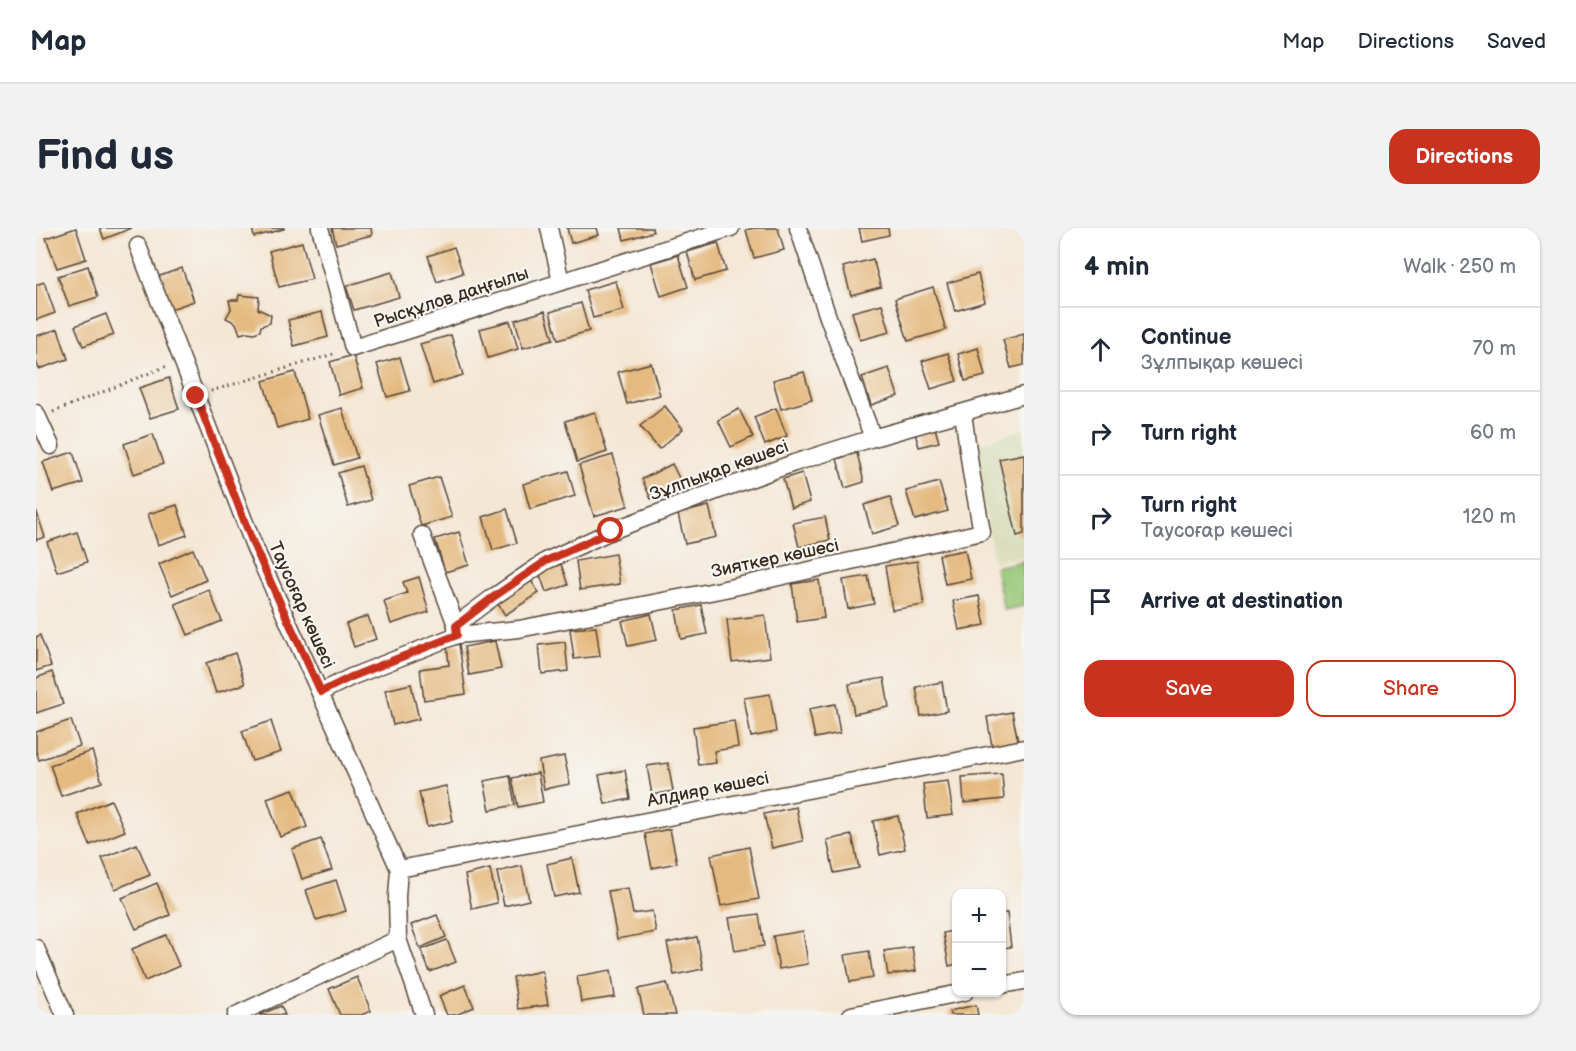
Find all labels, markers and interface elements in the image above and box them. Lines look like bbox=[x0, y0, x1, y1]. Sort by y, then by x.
text: Map bbox=[30, 25, 86, 58]
text: Map bbox=[1282, 29, 1325, 54]
text: Directions bbox=[1358, 29, 1454, 54]
text: Saved bbox=[1487, 29, 1546, 54]
button: Directions bbox=[1389, 129, 1540, 184]
text: Find us bbox=[36, 131, 174, 182]
text: 4 min bbox=[1084, 252, 1149, 283]
text: Walk · 250 m bbox=[1403, 255, 1516, 279]
street label: Рысқұлов даңғылы bbox=[371, 263, 531, 332]
text: Continue bbox=[1141, 324, 1231, 351]
icon: ahead bbox=[1084, 333, 1117, 366]
text: 70 m bbox=[1472, 337, 1516, 361]
text: Зұлпықар көшесі bbox=[1141, 351, 1303, 375]
route end bbox=[182, 382, 208, 408]
icon: right bbox=[1084, 417, 1117, 450]
text: Turn right bbox=[1141, 420, 1237, 447]
text: 60 m bbox=[1470, 421, 1516, 445]
street label: Зұлпықар көшесі bbox=[647, 436, 791, 505]
text: Turn right bbox=[1141, 492, 1237, 519]
icon: right bbox=[1084, 501, 1117, 534]
text: 120 m bbox=[1463, 505, 1516, 529]
route start bbox=[597, 517, 623, 543]
text: Тауcоғар көшесі bbox=[1141, 519, 1293, 543]
street label: Зияткер көшесі bbox=[709, 535, 841, 582]
street label: Тауcоғар көшесі bbox=[264, 539, 339, 672]
icon: arrive bbox=[1084, 585, 1117, 618]
text: Arrive at destination bbox=[1141, 588, 1343, 615]
button: Save bbox=[1084, 660, 1294, 717]
button: Share bbox=[1306, 660, 1516, 717]
street label: Алдияр көшесі bbox=[644, 767, 771, 812]
map controls bbox=[952, 889, 1006, 997]
button: + bbox=[952, 889, 1006, 943]
button: − bbox=[952, 943, 1006, 997]

